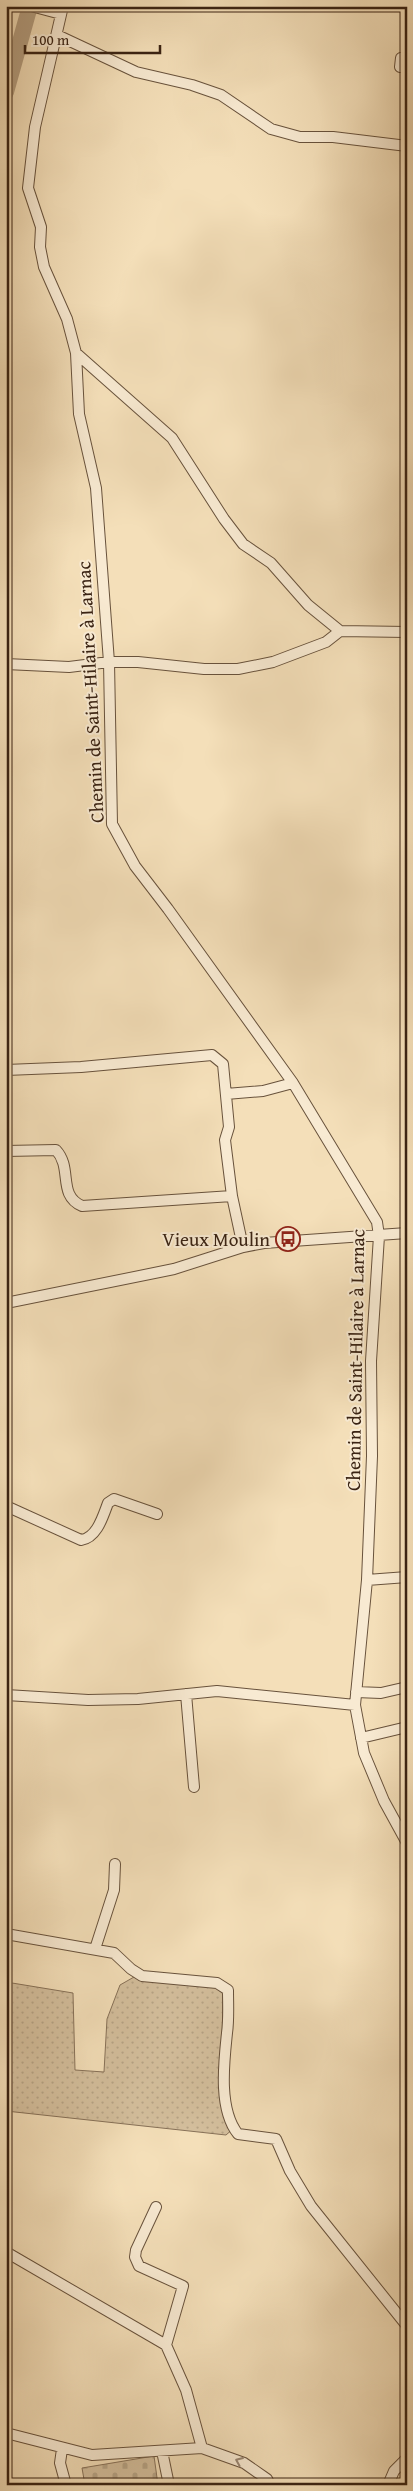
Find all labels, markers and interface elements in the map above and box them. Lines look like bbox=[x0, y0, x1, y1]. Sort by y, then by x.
scale bar bbox=[25, 22, 160, 54]
text: 100 m bbox=[32, 29, 70, 50]
street label: Chemin de Saint-Hilaire à Larnac bbox=[69, 561, 111, 823]
place label: Vieux Moulin bbox=[162, 1225, 270, 1253]
bus stop icon: Vieux Moulin bbox=[275, 1226, 301, 1252]
street label: Chemin de Saint-Hilaire à Larnac bbox=[339, 1229, 371, 1491]
one-way arrow bbox=[235, 2457, 244, 2468]

